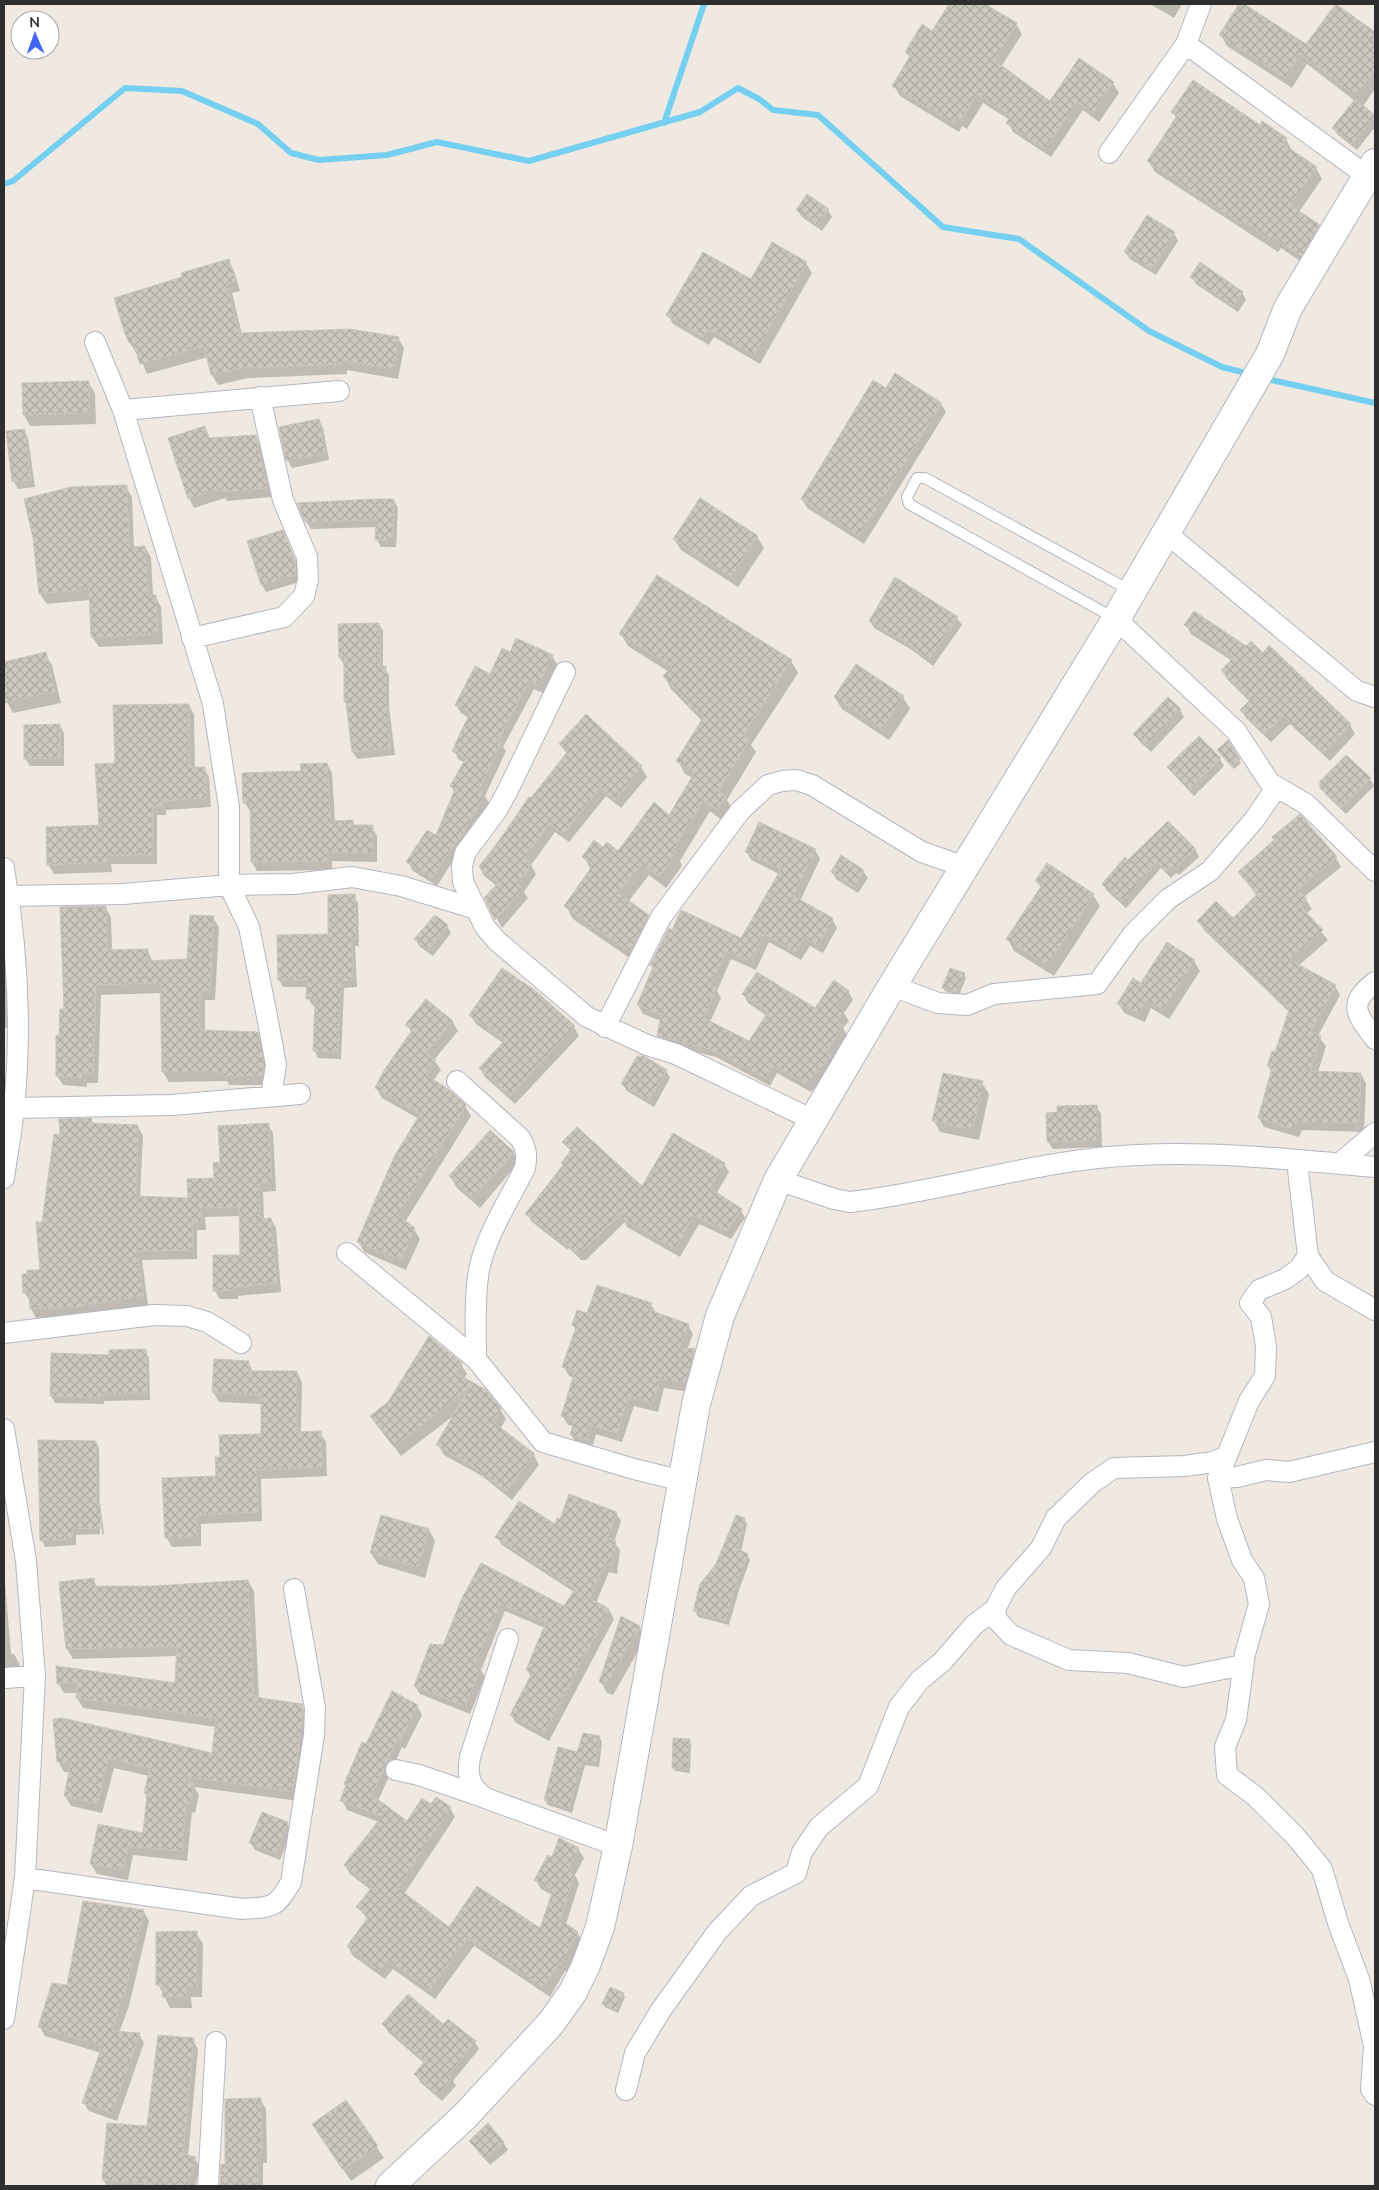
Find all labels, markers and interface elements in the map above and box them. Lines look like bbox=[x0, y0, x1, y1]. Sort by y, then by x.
north arrow bbox=[10, 10, 60, 60]
text: N bbox=[29, 13, 40, 31]

